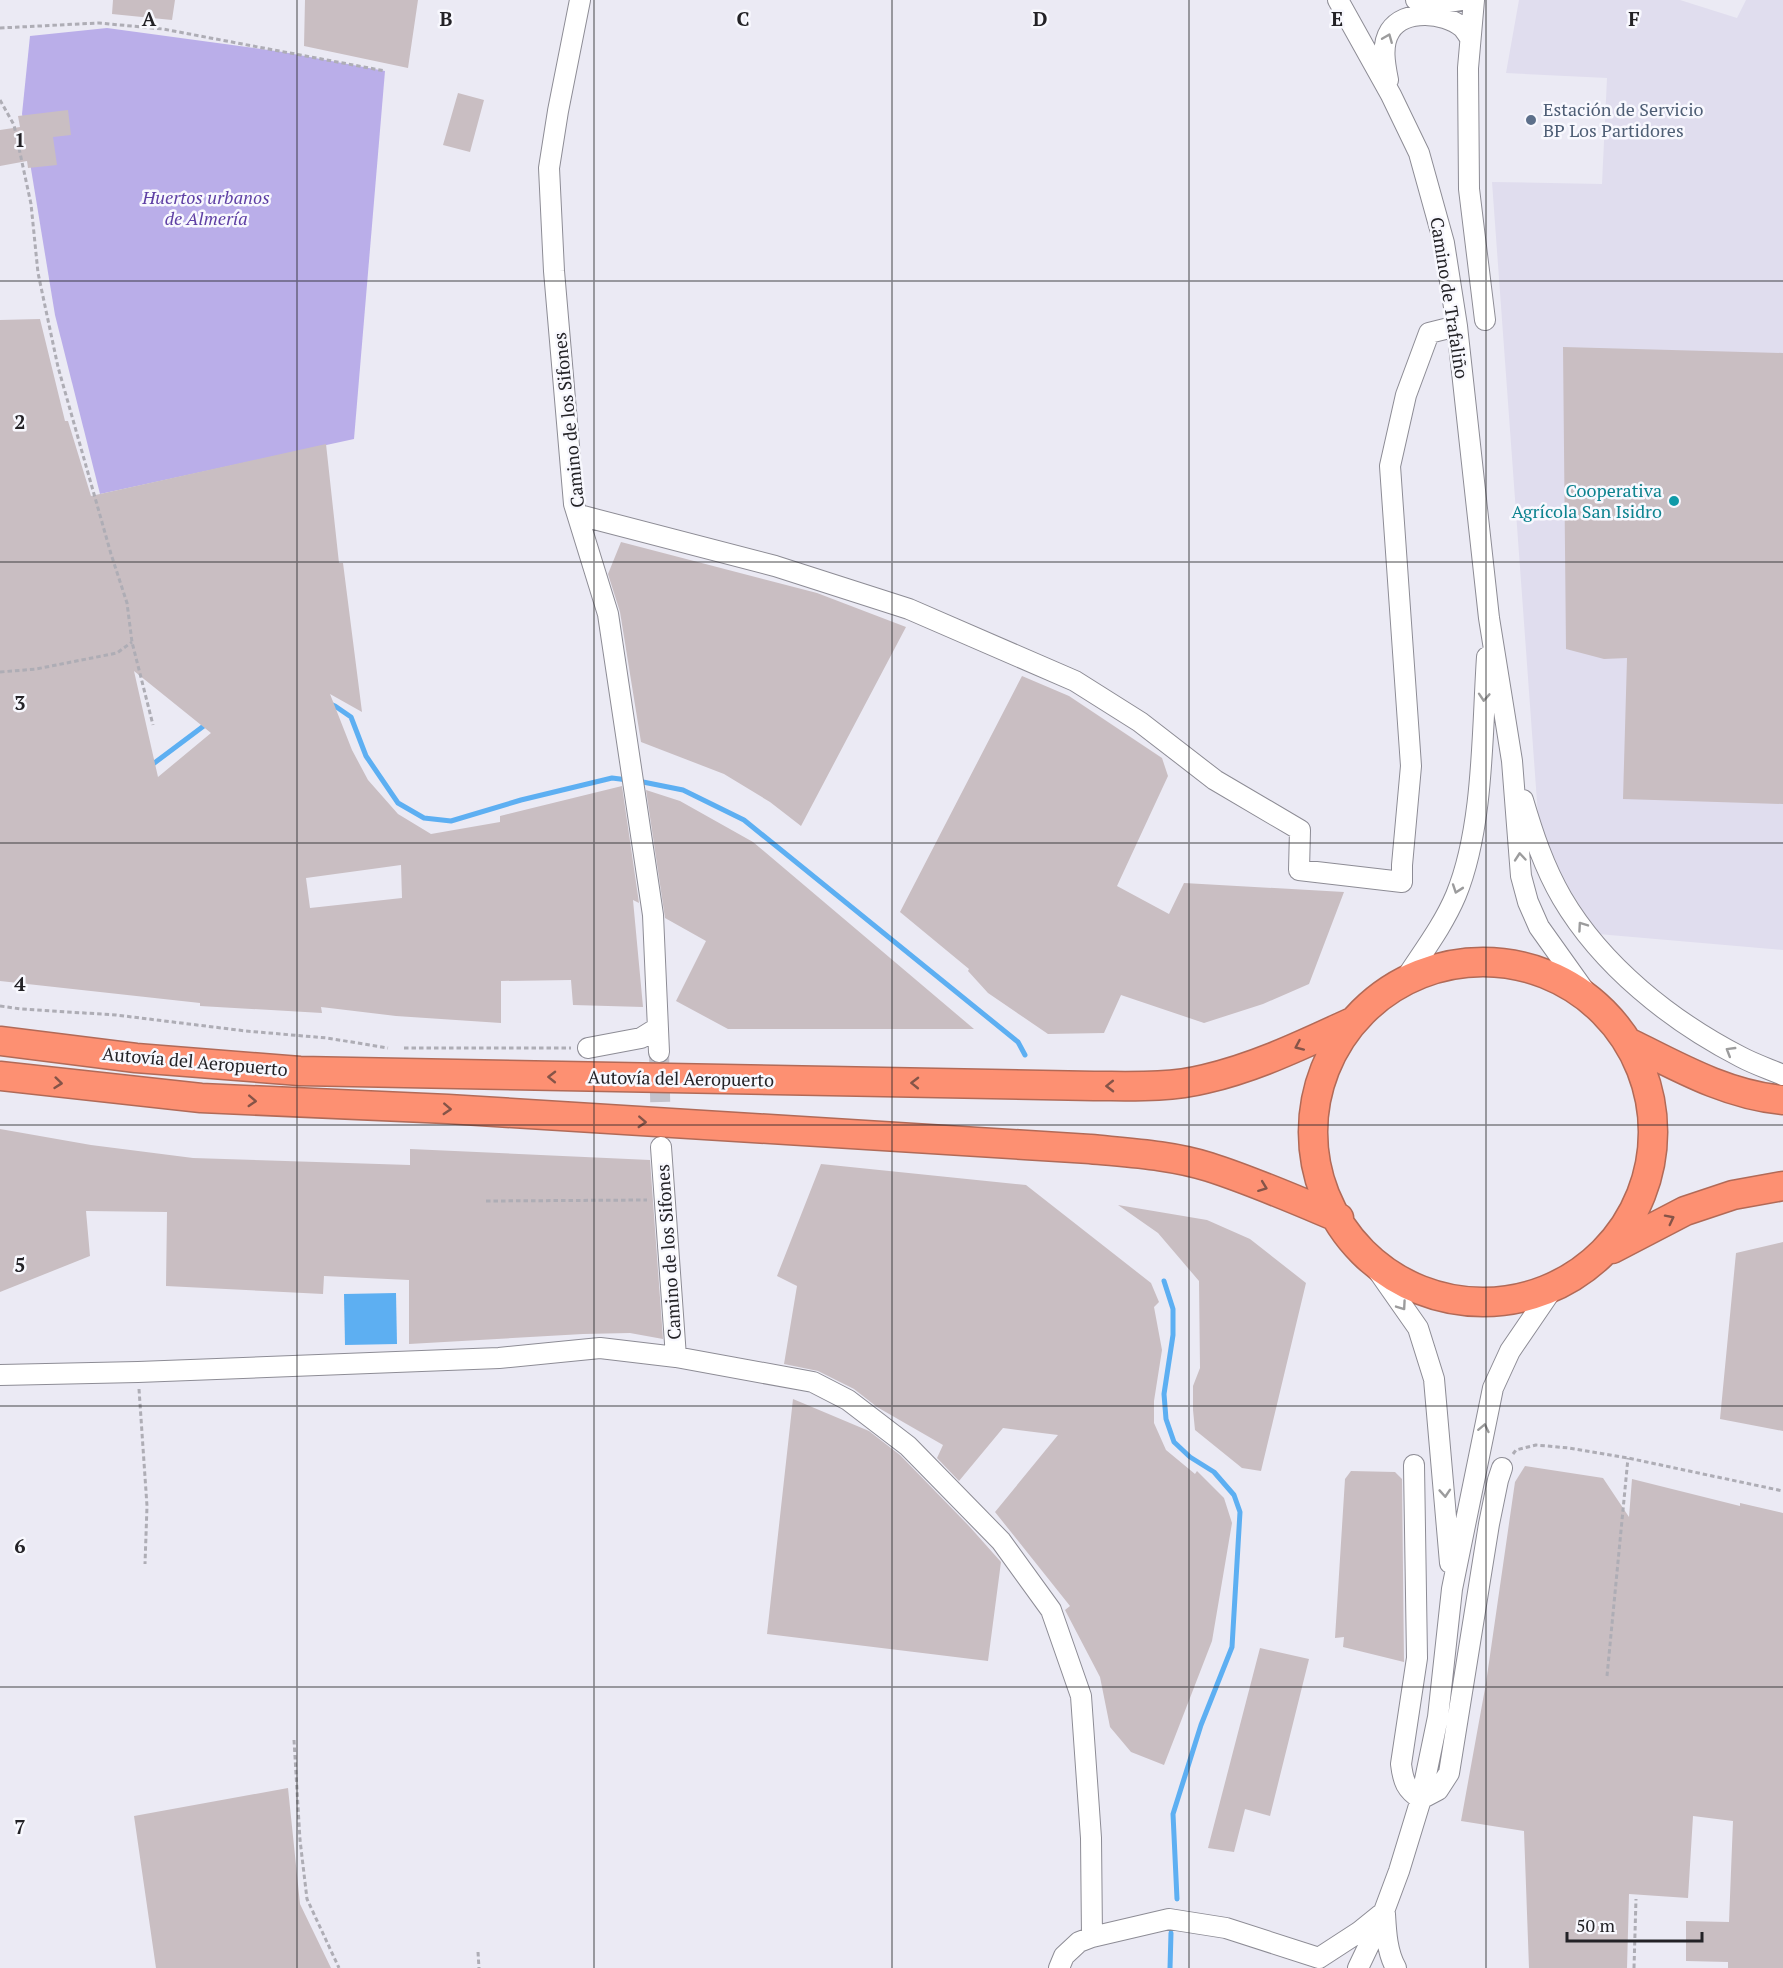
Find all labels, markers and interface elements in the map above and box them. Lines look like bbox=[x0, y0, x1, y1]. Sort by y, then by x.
text: A bbox=[142, 5, 157, 32]
text: B bbox=[440, 5, 453, 32]
text: C bbox=[736, 5, 750, 32]
text: D bbox=[1033, 5, 1047, 32]
text: E bbox=[1331, 5, 1343, 32]
text: F bbox=[1628, 5, 1640, 32]
one-way arrow bbox=[1381, 33, 1394, 43]
place label: Estación de Servicio BP Los Partidores bbox=[1543, 97, 1704, 142]
marker: Estación de Servicio BP Los Partidores bbox=[1524, 113, 1538, 127]
text: 1 bbox=[14, 126, 26, 153]
park label: Huertos urbanos de Almería bbox=[141, 185, 270, 230]
street label: Camino de Trafaliño bbox=[1425, 215, 1475, 380]
street label: Camino de los Sifones bbox=[547, 331, 589, 509]
text: 2 bbox=[14, 408, 26, 435]
place label: Cooperativa Agrícola San Isidro bbox=[1511, 478, 1662, 523]
marker: Cooperativa Agrícola San Isidro bbox=[1667, 494, 1681, 508]
text: 3 bbox=[14, 689, 26, 716]
one-way arrow bbox=[1478, 693, 1491, 702]
one-way arrow bbox=[1513, 852, 1526, 861]
one-way arrow bbox=[1452, 884, 1465, 894]
one-way arrow bbox=[1578, 921, 1589, 932]
text: 4 bbox=[14, 970, 26, 997]
one-way arrow bbox=[1294, 1039, 1305, 1051]
street label: Autovía del Aeropuerto bbox=[101, 1041, 289, 1081]
one-way arrow bbox=[1726, 1046, 1736, 1058]
street label: Autovía del Aeropuerto bbox=[588, 1064, 774, 1092]
one-way arrow bbox=[548, 1070, 557, 1083]
one-way arrow bbox=[54, 1076, 63, 1089]
one-way arrow bbox=[911, 1077, 920, 1089]
one-way arrow bbox=[1106, 1080, 1115, 1092]
one-way arrow bbox=[248, 1094, 257, 1107]
one-way arrow bbox=[443, 1103, 452, 1116]
one-way arrow bbox=[637, 1115, 646, 1128]
street label: Camino de los Sifones bbox=[650, 1163, 686, 1341]
one-way arrow bbox=[1257, 1180, 1268, 1192]
one-way arrow bbox=[1664, 1214, 1675, 1226]
text: 5 bbox=[14, 1251, 26, 1278]
one-way arrow bbox=[1395, 1299, 1406, 1310]
one-way arrow bbox=[1477, 1424, 1490, 1434]
one-way arrow bbox=[1438, 1488, 1451, 1497]
text: 6 bbox=[14, 1532, 26, 1559]
text: 7 bbox=[14, 1813, 26, 1840]
scale bar bbox=[1567, 1905, 1702, 1943]
text: 50 m bbox=[1576, 1913, 1616, 1937]

